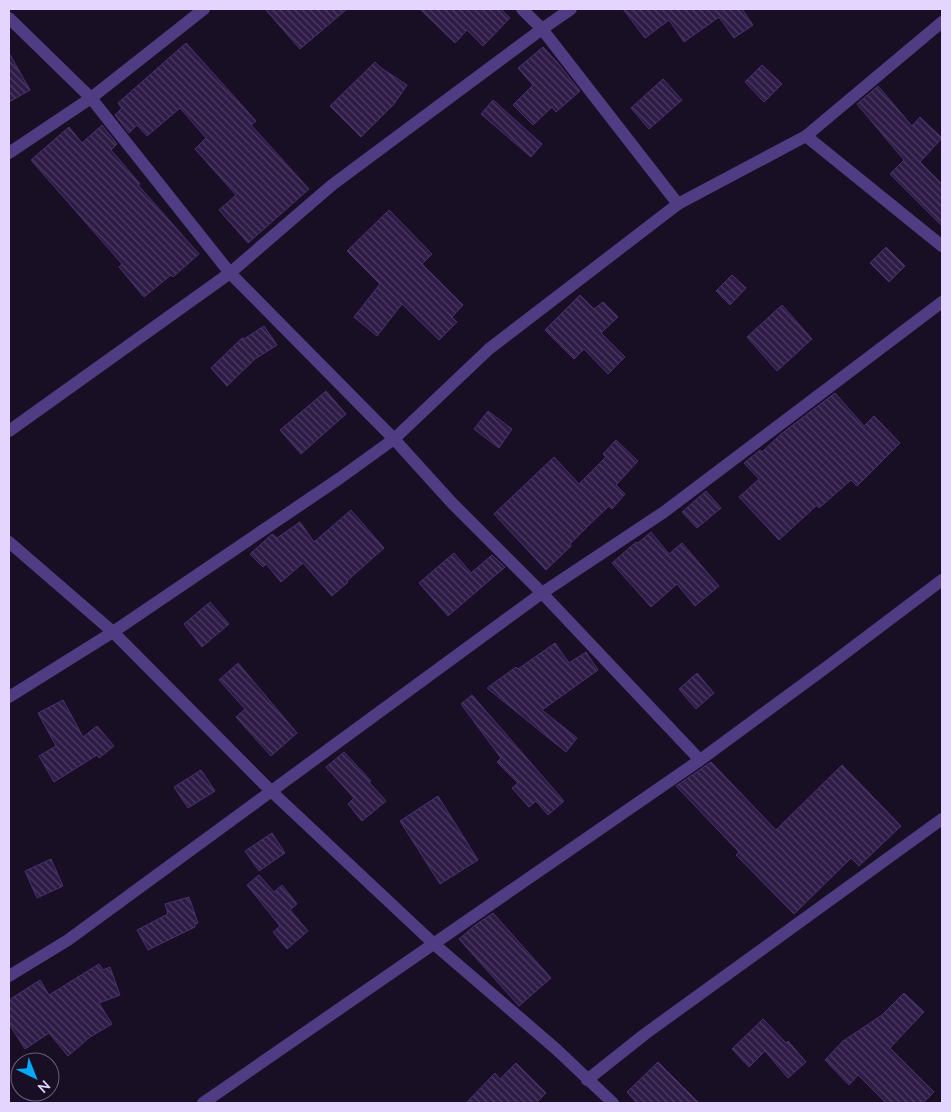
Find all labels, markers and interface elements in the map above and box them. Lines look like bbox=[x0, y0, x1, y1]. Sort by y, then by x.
north arrow bbox=[10, 1052, 60, 1102]
text: N bbox=[34, 1077, 54, 1097]

